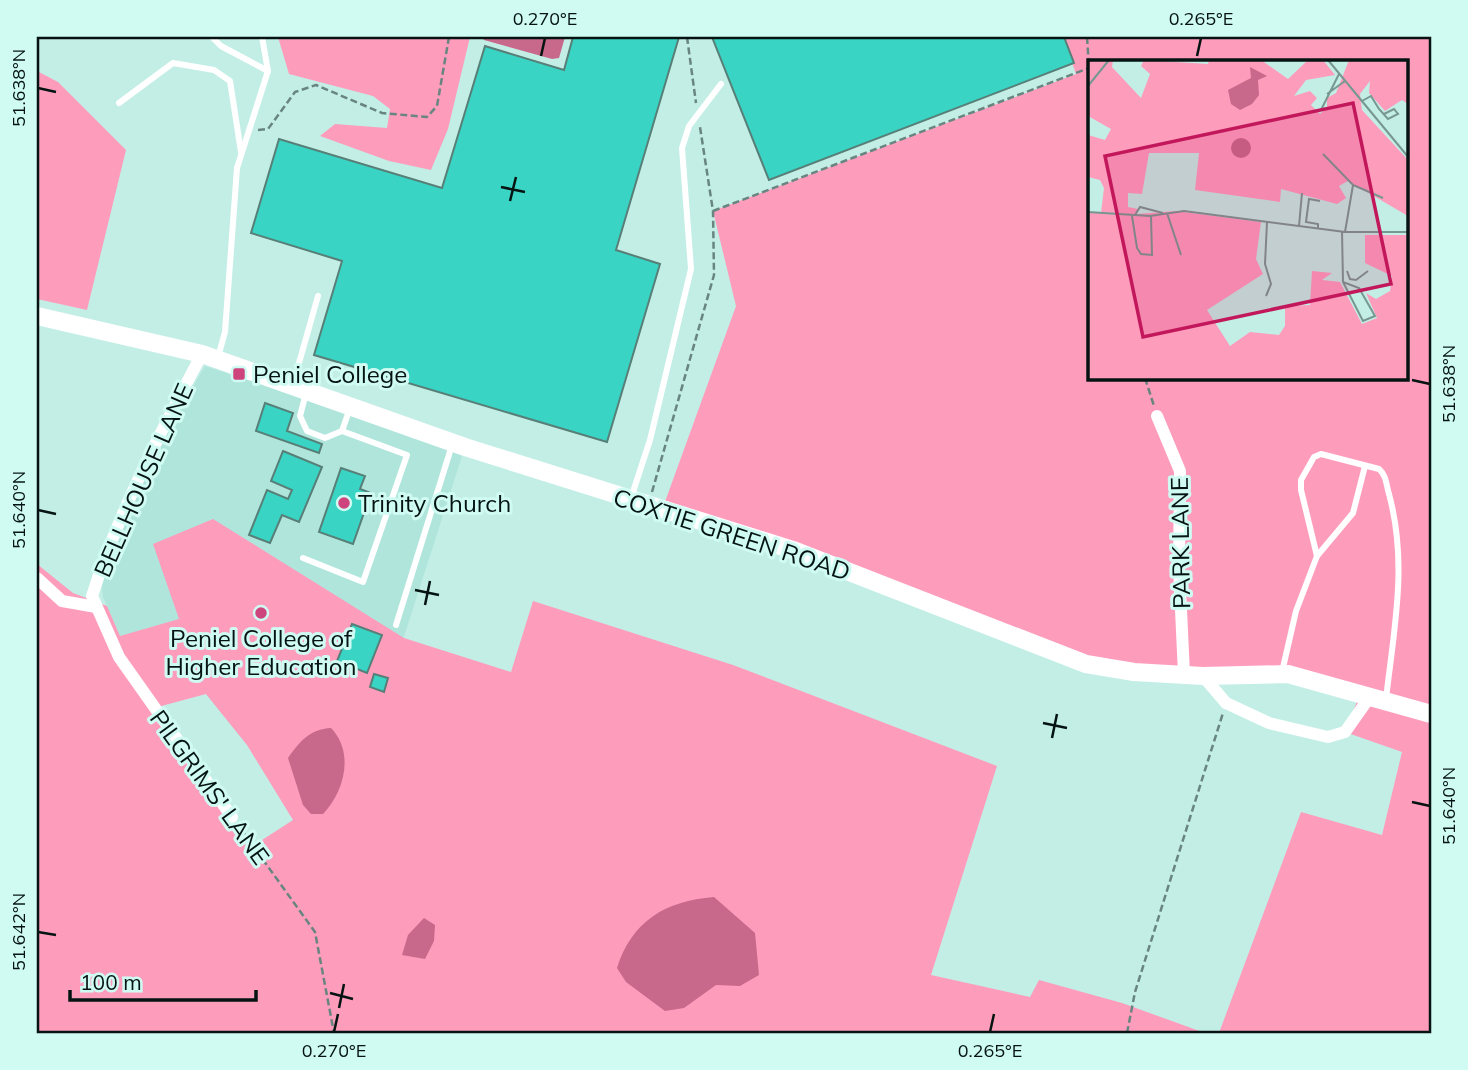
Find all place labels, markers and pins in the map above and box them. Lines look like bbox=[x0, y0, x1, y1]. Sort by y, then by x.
place label: Peniel College bbox=[253, 359, 407, 389]
marker: Peniel College bbox=[231, 366, 247, 382]
place label: Trinity Church bbox=[358, 488, 511, 518]
marker: Trinity Church bbox=[336, 495, 352, 511]
marker: Peniel College of Higher Education bbox=[253, 605, 269, 621]
place label: Peniel College of Higher Education bbox=[166, 623, 357, 681]

